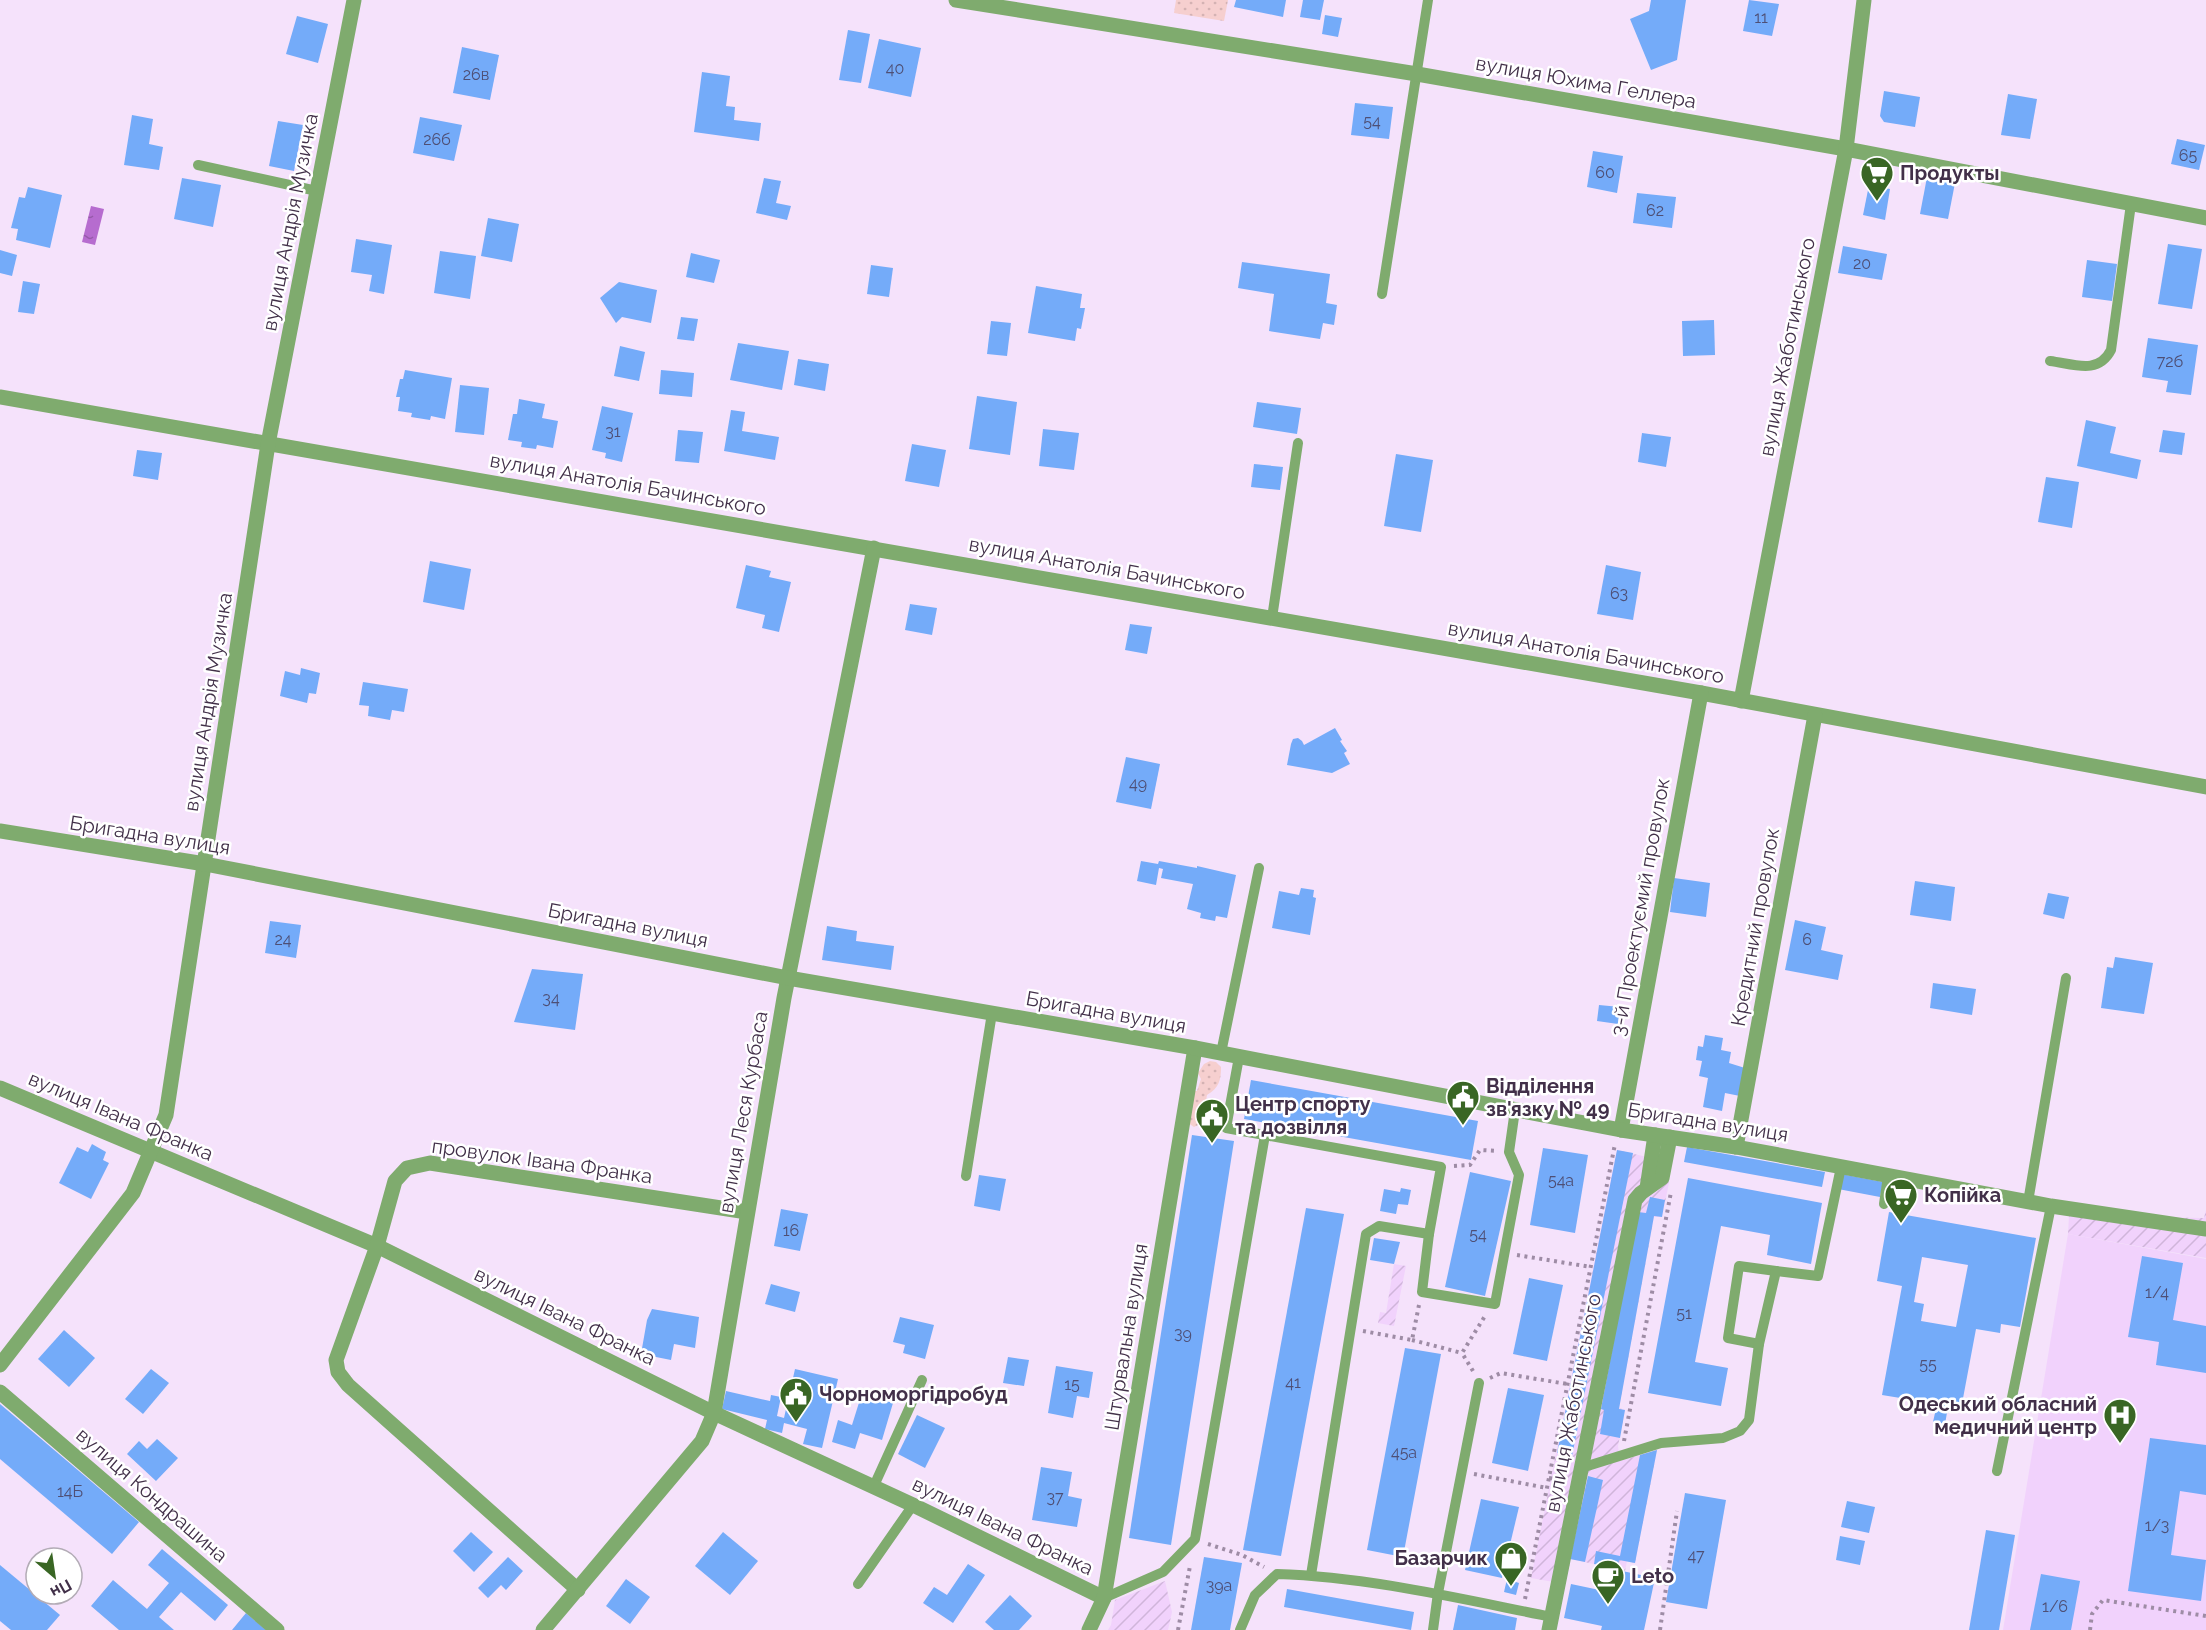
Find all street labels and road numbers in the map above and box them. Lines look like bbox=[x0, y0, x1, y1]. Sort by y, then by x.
street label: вулиця Юхима Геллера bbox=[1474, 51, 1698, 113]
street label: вулиця Андрія Музичка bbox=[257, 111, 323, 333]
street label: вулиця Жаботинського bbox=[1754, 236, 1820, 458]
street label: вулиця Анатолія Бачинського bbox=[488, 448, 768, 520]
street label: вулиця Анатолія Бачинського bbox=[967, 532, 1247, 604]
street label: вулиця Андрія Музичка bbox=[179, 591, 237, 813]
street label: вулиця Анатолія Бачинського bbox=[1446, 616, 1726, 688]
street label: 3-й Проектуємий провулок bbox=[1605, 776, 1675, 1038]
street label: Бригадна вулиця bbox=[68, 810, 232, 860]
street label: Кредитний провулок bbox=[1726, 826, 1784, 1028]
street label: Бригадна вулиця bbox=[546, 898, 710, 952]
street label: Бригадна вулиця bbox=[1024, 986, 1188, 1038]
street label: вулиця Леся Курбаса bbox=[713, 1009, 773, 1215]
street label: вулиця Івана Франка bbox=[25, 1066, 217, 1166]
street label: Бригадна вулиця bbox=[1626, 1097, 1790, 1147]
street label: провулок Івана Франка bbox=[430, 1134, 654, 1188]
street label: Штурвальна вулиця bbox=[1099, 1242, 1153, 1432]
street label: вулиця Івана Франка bbox=[471, 1262, 659, 1370]
street label: вулиця Жаботинського bbox=[1540, 1292, 1606, 1514]
street label: вулиця Кондрашина bbox=[71, 1423, 233, 1567]
street label: вулиця Івана Франка bbox=[909, 1472, 1097, 1580]

